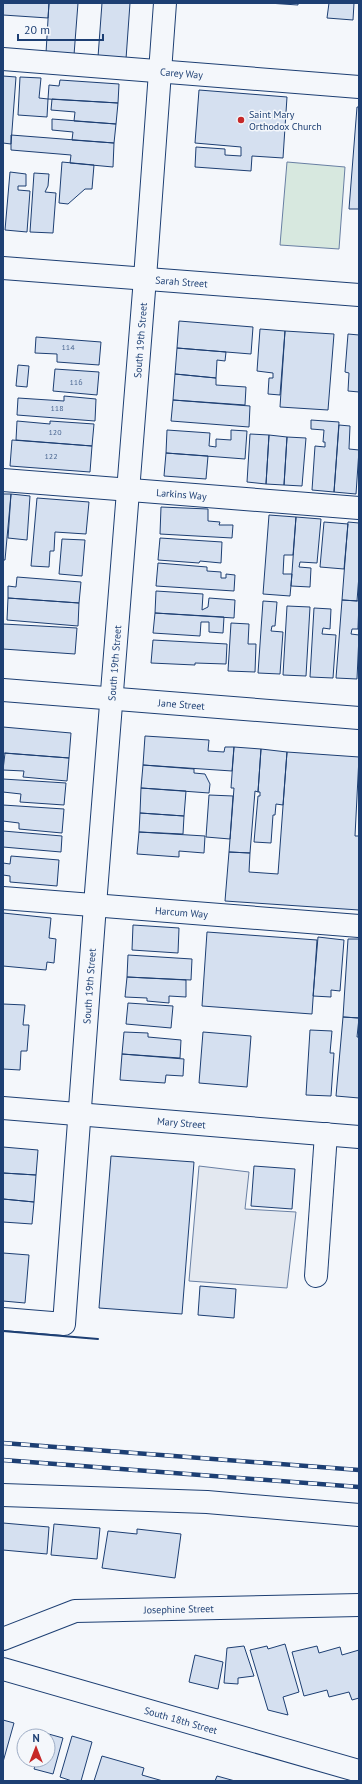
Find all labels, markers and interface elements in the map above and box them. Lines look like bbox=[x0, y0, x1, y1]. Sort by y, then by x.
scale bar bbox=[18, 16, 103, 42]
text: 20 m bbox=[24, 22, 50, 37]
street label: Carey Way bbox=[159, 65, 204, 82]
place label: Saint Mary Orthodox Church bbox=[249, 108, 322, 133]
marker: Saint Mary Orthodox Church bbox=[236, 115, 246, 125]
street label: Sarah Street bbox=[155, 274, 209, 291]
street label: South 19th Street bbox=[131, 301, 150, 378]
house number: 114 bbox=[61, 342, 75, 352]
house number: 116 bbox=[69, 377, 83, 387]
house number: 118 bbox=[50, 403, 64, 413]
house number: 120 bbox=[48, 427, 62, 437]
house number: 122 bbox=[44, 451, 58, 461]
street label: Larkins Way bbox=[156, 486, 207, 503]
street label: South 19th Street bbox=[105, 624, 124, 701]
street label: Jane Street bbox=[157, 696, 206, 713]
street label: Harcum Way bbox=[154, 904, 209, 921]
street label: South 19th Street bbox=[80, 947, 99, 1024]
street label: Mary Street bbox=[156, 1115, 207, 1132]
street label: Josephine Street bbox=[143, 1602, 214, 1617]
street label: South 18th Street bbox=[143, 1704, 219, 1737]
north arrow bbox=[16, 1728, 56, 1768]
text: N bbox=[32, 1731, 40, 1745]

